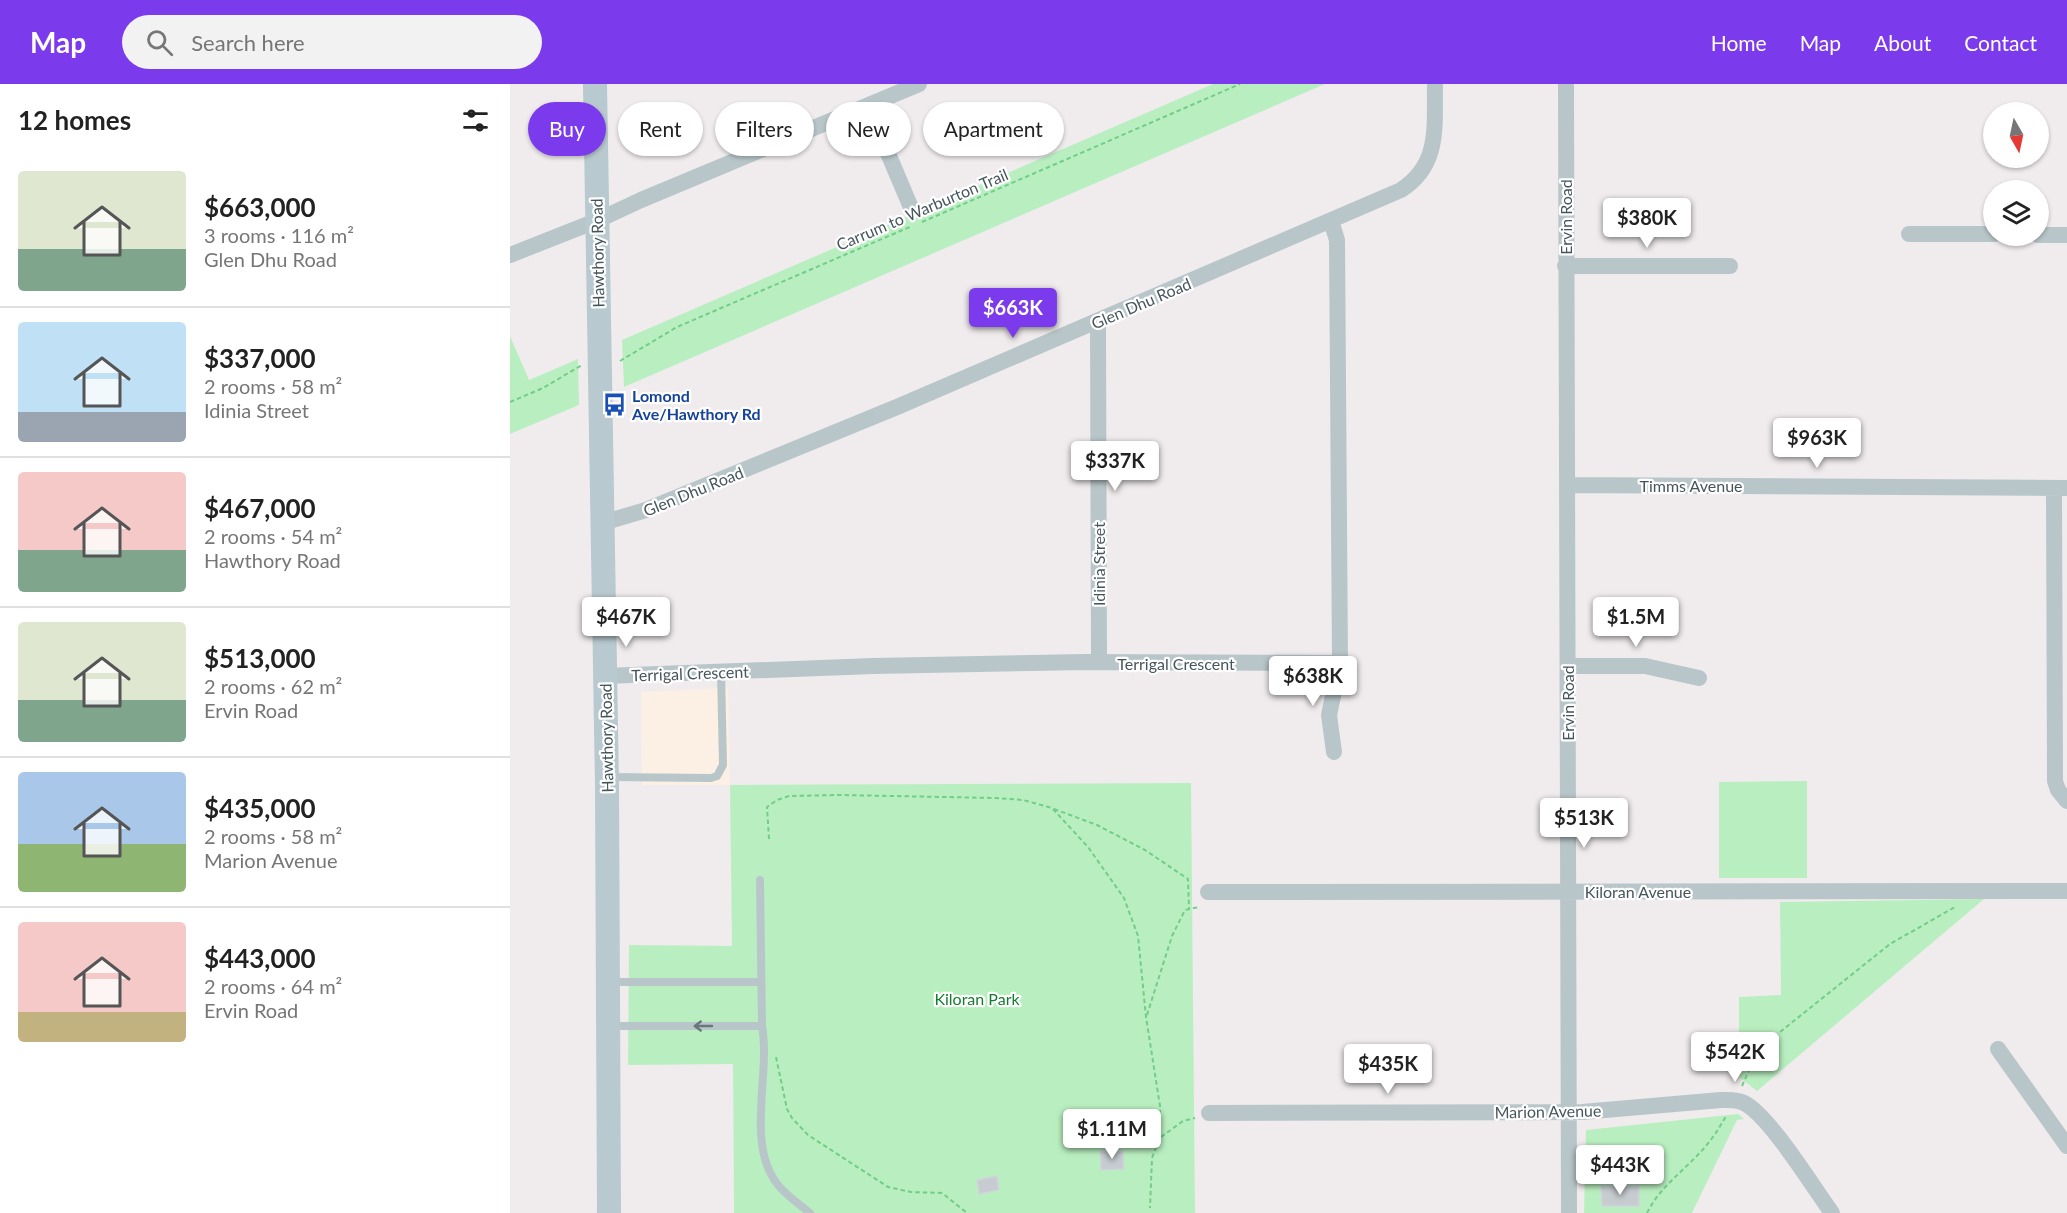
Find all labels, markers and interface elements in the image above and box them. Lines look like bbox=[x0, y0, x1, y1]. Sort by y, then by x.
search box bbox=[122, 15, 542, 69]
text: Map bbox=[30, 25, 86, 59]
icon: search bbox=[143, 26, 176, 59]
text: Search here bbox=[191, 29, 305, 56]
text: Home bbox=[1711, 30, 1767, 55]
text: Map bbox=[1800, 30, 1841, 55]
text: About bbox=[1874, 30, 1931, 55]
text: Contact bbox=[1964, 30, 2037, 55]
chip: Buy bbox=[528, 102, 606, 156]
chip: Rent bbox=[618, 102, 703, 156]
chip: Filters bbox=[715, 102, 814, 156]
chip: New bbox=[826, 102, 911, 156]
chip: Apartment bbox=[923, 102, 1064, 156]
north arrow bbox=[1983, 102, 2049, 168]
map controls bbox=[1983, 102, 2049, 246]
text: 12 homes bbox=[18, 104, 131, 136]
icon: filters bbox=[459, 104, 492, 137]
street label: Carrum to Warburton Trail bbox=[833, 164, 1011, 254]
street label: Ervin Road bbox=[1556, 179, 1575, 255]
button: layers bbox=[1983, 180, 2049, 246]
text: $663,000 bbox=[204, 191, 316, 223]
icon: home bbox=[66, 195, 138, 267]
street label: Hawthory Road bbox=[587, 198, 607, 308]
pin: $380K bbox=[1605, 198, 1689, 249]
text: $380K bbox=[1617, 205, 1677, 229]
text: 3 rooms · 116 m² bbox=[204, 223, 354, 247]
text: Glen Dhu Road bbox=[204, 247, 337, 271]
street label: Glen Dhu Road bbox=[1088, 273, 1194, 333]
pin: $663K bbox=[971, 288, 1055, 339]
text: $663K bbox=[983, 295, 1043, 319]
text: $337,000 bbox=[204, 342, 316, 374]
icon: home bbox=[66, 346, 138, 418]
text: 2 rooms · 58 m² bbox=[204, 374, 342, 398]
place label: Lomond Ave/Hawthory Rd bbox=[631, 386, 761, 423]
bus stop icon: Lomond Ave/Hawthory Rd bbox=[601, 391, 627, 417]
text: Idinia Street bbox=[204, 398, 309, 422]
pin: $963K bbox=[1775, 418, 1859, 469]
text: $963K bbox=[1787, 425, 1847, 449]
pin: $337K bbox=[1073, 441, 1157, 492]
text: $337K bbox=[1085, 448, 1145, 472]
street label: Glen Dhu Road bbox=[640, 462, 746, 520]
street label: Timms Avenue bbox=[1639, 476, 1743, 495]
text: $467,000 bbox=[204, 492, 316, 524]
icon: home bbox=[66, 496, 138, 568]
street label: Idinia Street bbox=[1089, 522, 1108, 606]
text: 2 rooms · 54 m² bbox=[204, 524, 342, 548]
text: Hawthory Road bbox=[204, 548, 341, 572]
pin: $467K bbox=[584, 597, 668, 648]
pin: $1.5M bbox=[1594, 597, 1678, 648]
text: $467K bbox=[596, 604, 656, 628]
text: $1.5M bbox=[1607, 604, 1665, 628]
text: $513,000 bbox=[204, 642, 316, 674]
icon: home bbox=[66, 646, 138, 718]
street label: Terrigal Crescent bbox=[1117, 654, 1235, 673]
pin: $638K bbox=[1271, 656, 1355, 707]
street label: Terrigal Crescent bbox=[631, 661, 749, 685]
text: $638K bbox=[1283, 663, 1343, 687]
street label: Ervin Road bbox=[1558, 665, 1577, 741]
text: 2 rooms · 62 m² bbox=[204, 674, 342, 698]
street label: Hawthory Road bbox=[596, 683, 616, 793]
text: Ervin Road bbox=[204, 698, 298, 722]
text: $435,000 bbox=[204, 792, 316, 824]
icon: home bbox=[66, 796, 138, 868]
pin: $513K bbox=[1542, 798, 1626, 849]
text: $513K bbox=[1554, 805, 1614, 829]
text: 2 rooms · 58 m² bbox=[204, 824, 342, 848]
text: Marion Avenue bbox=[204, 848, 337, 872]
street label: Kiloran Avenue bbox=[1585, 882, 1691, 901]
text: $443,000 bbox=[204, 942, 316, 974]
icon: home bbox=[66, 946, 138, 1018]
text: 2 rooms · 64 m² bbox=[204, 974, 342, 998]
park label: Kiloran Park bbox=[934, 989, 1020, 1008]
text: Ervin Road bbox=[204, 998, 298, 1022]
one-way arrow bbox=[694, 1020, 714, 1032]
pin: $542K bbox=[1693, 1032, 1777, 1083]
text: $542K bbox=[1705, 1039, 1765, 1063]
pin: $435K bbox=[1346, 1044, 1430, 1095]
text: $435K bbox=[1358, 1051, 1418, 1075]
street label: Marion Avenue bbox=[1494, 1101, 1602, 1121]
pin: $1.11M bbox=[1063, 1109, 1161, 1160]
text: $1.11M bbox=[1077, 1116, 1147, 1140]
pin: $443K bbox=[1578, 1145, 1662, 1196]
text: $443K bbox=[1590, 1152, 1650, 1176]

